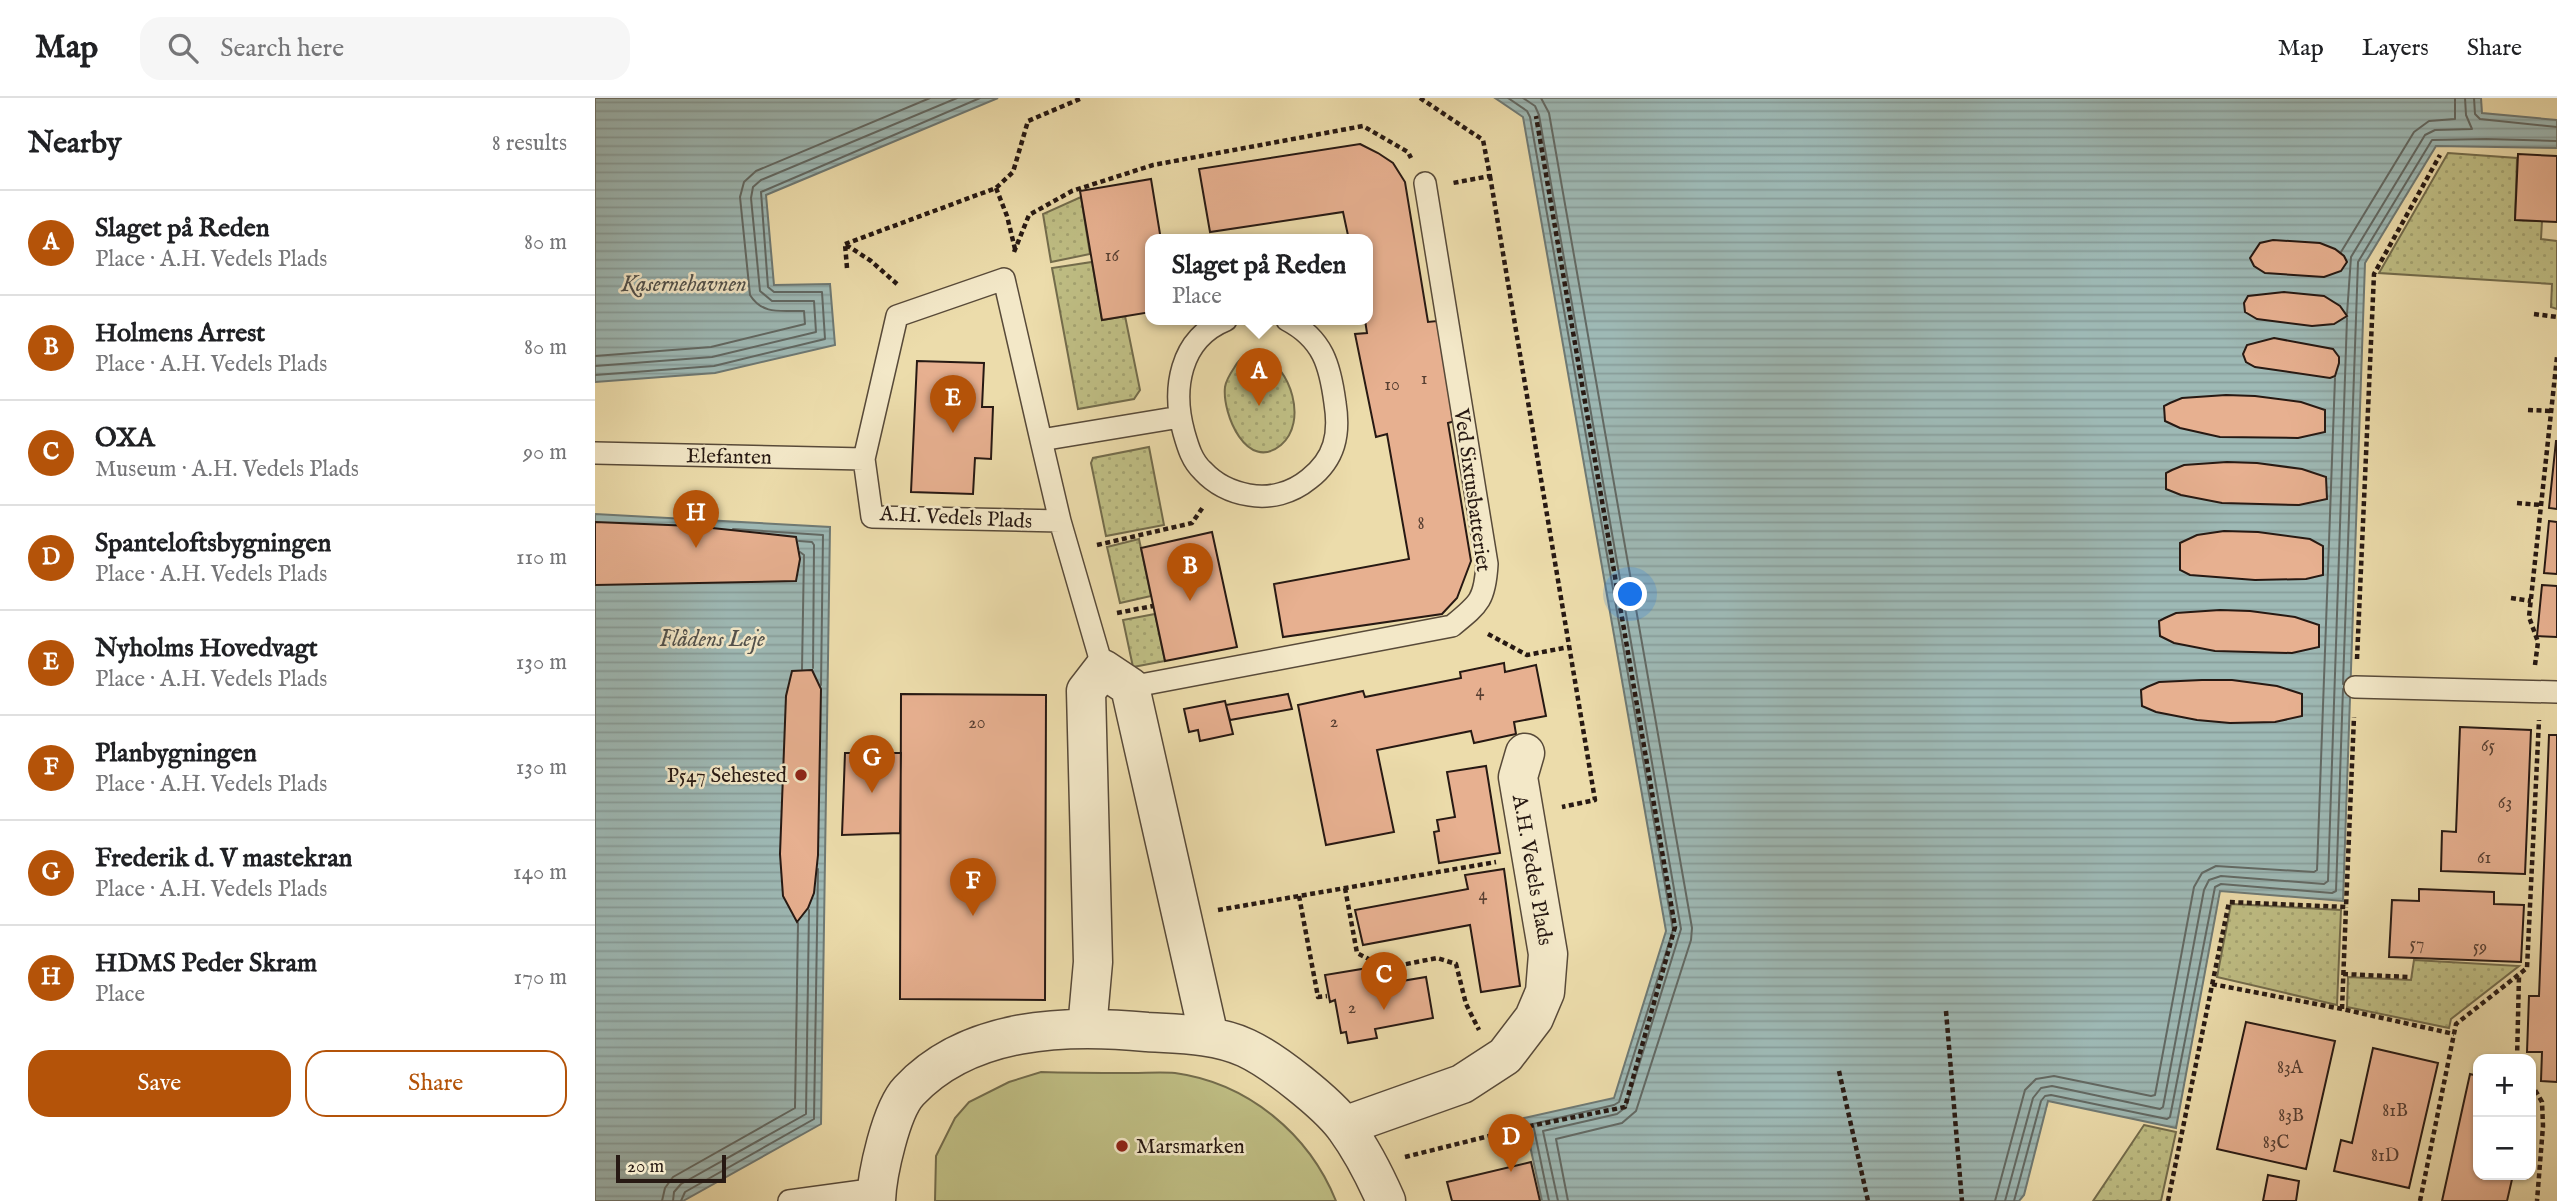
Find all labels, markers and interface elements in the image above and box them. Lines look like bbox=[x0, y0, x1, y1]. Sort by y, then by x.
search box bbox=[140, 17, 630, 80]
text: Map bbox=[35, 27, 98, 69]
icon: search bbox=[164, 29, 202, 67]
text: Search here bbox=[220, 32, 344, 65]
text: Map bbox=[2278, 33, 2324, 64]
text: Layers bbox=[2362, 33, 2429, 64]
text: Share bbox=[2467, 33, 2522, 64]
text: Nearby bbox=[28, 125, 121, 163]
text: 8 results bbox=[492, 129, 567, 158]
text: Slaget på Reden bbox=[95, 212, 270, 245]
text: A bbox=[43, 228, 59, 257]
text: 80 m bbox=[524, 228, 567, 257]
popup bbox=[1145, 234, 1373, 325]
text: Place · A.H. Vedels Plads bbox=[95, 245, 327, 274]
house number: 16 bbox=[1105, 245, 1120, 268]
text: Slaget på Reden bbox=[1172, 249, 1346, 282]
water label: Kasernehavnen bbox=[620, 270, 747, 299]
text: Place bbox=[1172, 282, 1222, 311]
text: Holmens Arrest bbox=[95, 317, 265, 350]
text: B bbox=[43, 333, 59, 362]
text: 80 m bbox=[524, 333, 567, 362]
pin: A bbox=[1236, 348, 1282, 406]
text: Place · A.H. Vedels Plads bbox=[95, 350, 327, 379]
house number: 1 bbox=[1421, 368, 1427, 391]
house number: 10 bbox=[1384, 374, 1400, 397]
pin: E bbox=[930, 375, 976, 433]
street label: Ved Sixtusbatteriet bbox=[1447, 406, 1496, 574]
text: OXA bbox=[95, 422, 155, 455]
text: C bbox=[43, 438, 59, 467]
text: 90 m bbox=[523, 438, 567, 467]
street label: Elefanten bbox=[686, 443, 772, 472]
text: Museum · A.H. Vedels Plads bbox=[95, 455, 359, 484]
pin: H bbox=[673, 490, 719, 548]
street label: A.H. Vedels Plads bbox=[878, 501, 1033, 536]
house number: 8 bbox=[1417, 513, 1425, 536]
text: Spanteloftsbygningen bbox=[95, 527, 331, 560]
text: D bbox=[42, 543, 60, 572]
text: 110 m bbox=[516, 543, 567, 572]
pin: B bbox=[1167, 543, 1213, 601]
text: Place · A.H. Vedels Plads bbox=[95, 560, 327, 589]
your location bbox=[1613, 577, 1647, 611]
water label: Flådens Leje bbox=[659, 625, 765, 654]
text: Nyholms Hovedvagt bbox=[95, 632, 318, 665]
text: E bbox=[43, 648, 59, 677]
text: 130 m bbox=[516, 648, 567, 677]
text: Place · A.H. Vedels Plads bbox=[95, 665, 327, 694]
house number: 4 bbox=[1476, 680, 1485, 703]
house number: 2 bbox=[1330, 711, 1338, 734]
house number: 20 bbox=[968, 712, 986, 735]
pin: G bbox=[849, 735, 895, 793]
house number: 65 bbox=[2481, 735, 2496, 758]
text: Planbygningen bbox=[95, 737, 257, 770]
text: F bbox=[44, 753, 58, 782]
text: 130 m bbox=[516, 753, 567, 782]
place label: P547 Sehested bbox=[667, 763, 788, 790]
marker: P547 Sehested bbox=[793, 767, 809, 783]
text: Place · A.H. Vedels Plads bbox=[95, 770, 327, 799]
street label: A.H. Vedels Plads bbox=[1505, 792, 1558, 948]
house number: 63 bbox=[2498, 792, 2512, 815]
text: Frederik d. V mastekran bbox=[95, 842, 352, 875]
house number: 61 bbox=[2477, 847, 2491, 870]
text: G bbox=[42, 858, 60, 887]
text: 140 m bbox=[513, 858, 567, 887]
pin: F bbox=[950, 858, 996, 916]
text: Place · A.H. Vedels Plads bbox=[95, 875, 327, 904]
house number: 4 bbox=[1479, 884, 1488, 907]
house number: 57 bbox=[2410, 933, 2424, 956]
house number: 59 bbox=[2473, 936, 2487, 959]
text: HDMS Peder Skram bbox=[95, 947, 317, 980]
pin: C bbox=[1361, 952, 1407, 1010]
text: H bbox=[41, 963, 61, 992]
text: 170 m bbox=[514, 963, 567, 992]
text: Place bbox=[95, 980, 145, 1009]
house number: 2 bbox=[1348, 997, 1356, 1020]
button: Save bbox=[28, 1050, 291, 1117]
button: Share bbox=[305, 1050, 567, 1117]
map controls bbox=[2473, 1054, 2536, 1180]
button: + bbox=[2473, 1054, 2536, 1117]
house number: 83A bbox=[2277, 1057, 2304, 1080]
house number: 81B bbox=[2382, 1100, 2408, 1123]
house number: 83B bbox=[2278, 1105, 2304, 1128]
pin: D bbox=[1488, 1114, 1534, 1172]
button: − bbox=[2473, 1117, 2536, 1180]
house number: 83C bbox=[2263, 1132, 2289, 1155]
place label: Marsmarken bbox=[1136, 1134, 1245, 1161]
marker: Marsmarken bbox=[1114, 1138, 1130, 1154]
house number: 81D bbox=[2371, 1145, 2399, 1168]
scale bar bbox=[616, 1152, 726, 1184]
text: 20 m bbox=[627, 1155, 664, 1179]

